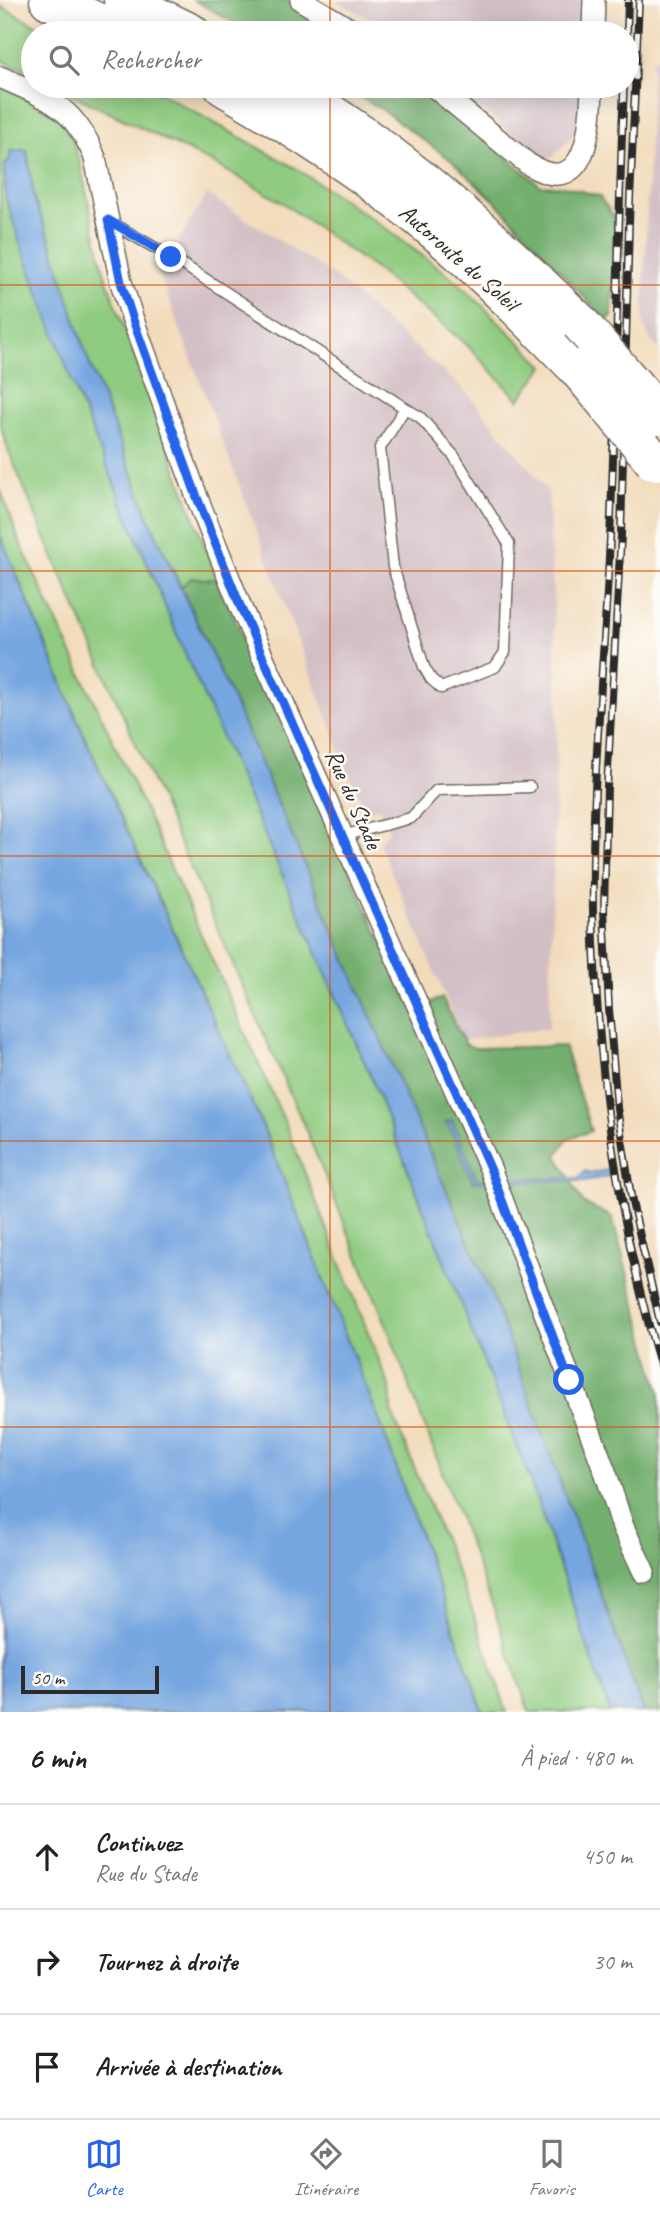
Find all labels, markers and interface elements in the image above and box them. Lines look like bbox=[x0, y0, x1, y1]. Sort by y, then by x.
search box bbox=[21, 21, 639, 98]
icon: search bbox=[45, 41, 83, 79]
text: Rechercher bbox=[101, 43, 201, 76]
street label: Autoroute du Soleil bbox=[393, 197, 528, 320]
route end bbox=[155, 241, 186, 272]
street label: Rue du Stade bbox=[319, 744, 390, 856]
route start bbox=[553, 1364, 584, 1395]
scale bar bbox=[21, 1663, 159, 1695]
text: 50 m bbox=[32, 1666, 64, 1690]
text: 6 min bbox=[28, 1739, 86, 1777]
text: À pied · 480 m bbox=[520, 1743, 632, 1772]
text: Continuez bbox=[95, 1826, 181, 1859]
icon: ahead bbox=[28, 1838, 66, 1876]
text: 450 m bbox=[583, 1842, 632, 1871]
text: Rue du Stade bbox=[95, 1859, 197, 1888]
icon: right bbox=[28, 1943, 66, 1981]
text: Tournez à droite bbox=[95, 1945, 237, 1978]
text: 30 m bbox=[593, 1947, 632, 1976]
icon: arrive bbox=[28, 2048, 66, 2086]
text: Arrivée à destination bbox=[95, 2050, 281, 2083]
tab: Carte bbox=[85, 2135, 123, 2201]
tab: Itinéraire bbox=[294, 2135, 358, 2201]
tab: Favoris bbox=[529, 2135, 575, 2201]

